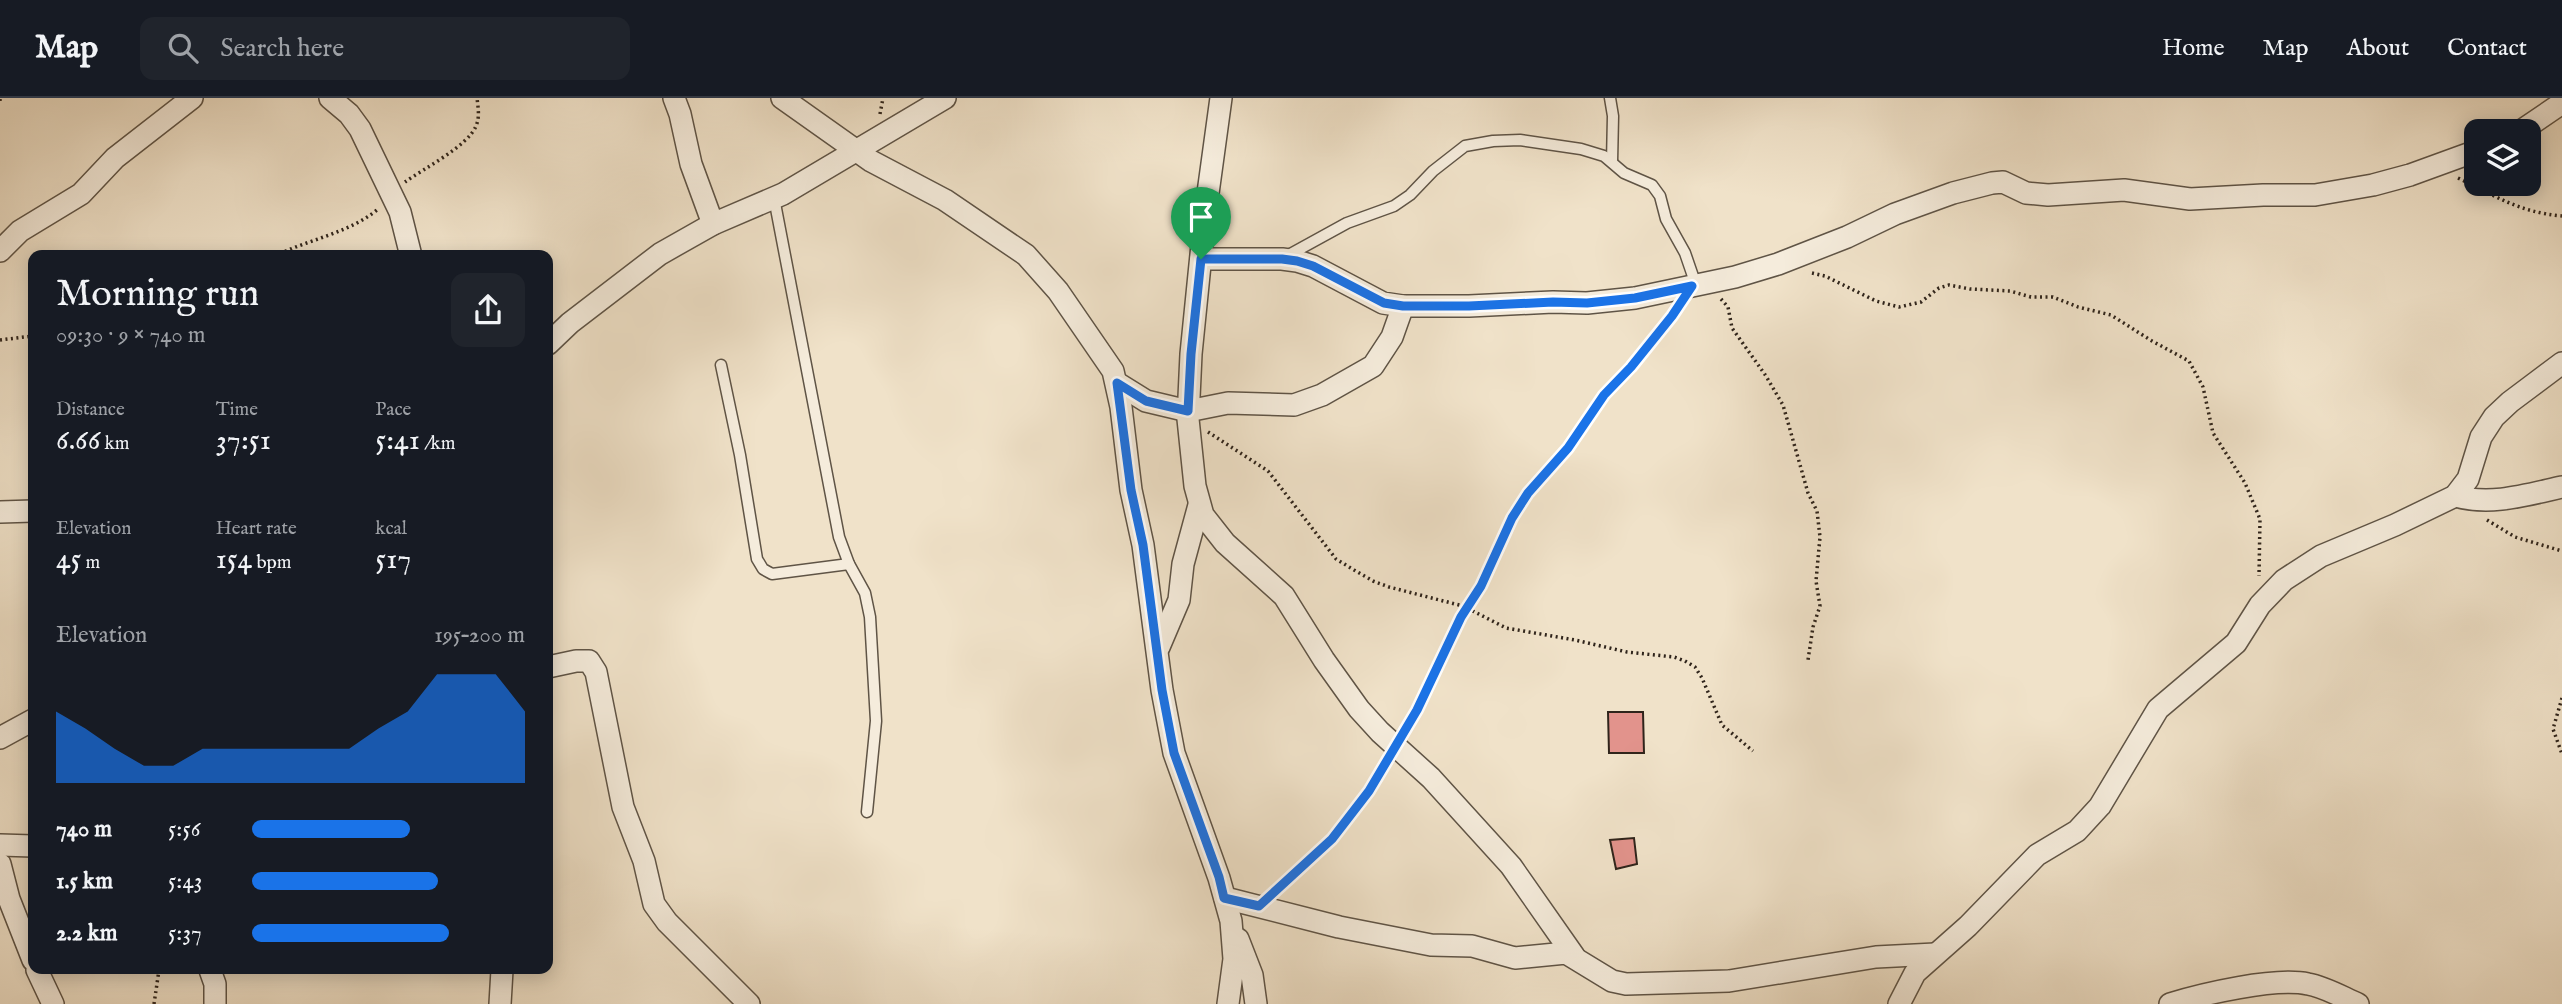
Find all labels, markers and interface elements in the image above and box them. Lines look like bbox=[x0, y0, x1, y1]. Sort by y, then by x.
search box bbox=[140, 17, 630, 80]
text: Map bbox=[35, 27, 98, 69]
icon: search bbox=[164, 29, 202, 67]
text: Search here bbox=[220, 32, 344, 65]
text: Home bbox=[2162, 33, 2225, 64]
text: Map bbox=[2263, 33, 2309, 64]
text: About bbox=[2347, 33, 2409, 64]
text: Contact bbox=[2447, 33, 2527, 64]
map controls bbox=[2464, 119, 2541, 196]
button: layers bbox=[2464, 119, 2541, 196]
pin bbox=[1171, 187, 1231, 259]
icon: arrive bbox=[1182, 198, 1220, 236]
text: Morning run bbox=[56, 271, 259, 319]
button: share bbox=[451, 273, 525, 347]
text: 09:30 · 9 × 740 m bbox=[56, 321, 206, 350]
text: Distance bbox=[56, 398, 125, 422]
text: Time bbox=[216, 398, 258, 422]
text: Pace bbox=[375, 398, 411, 422]
text: 6.66 bbox=[56, 422, 100, 460]
text: 37:51 bbox=[216, 422, 271, 460]
text: 5:41 bbox=[375, 422, 420, 460]
text: km bbox=[100, 432, 129, 456]
text: /km bbox=[420, 432, 455, 456]
text: Elevation bbox=[56, 517, 131, 541]
text: Heart rate bbox=[216, 517, 297, 541]
text: kcal bbox=[375, 517, 407, 541]
text: 45 bbox=[56, 541, 81, 579]
text: 154 bbox=[216, 541, 252, 579]
text: 517 bbox=[375, 541, 411, 579]
text: m bbox=[81, 551, 100, 575]
text: bpm bbox=[252, 551, 292, 575]
text: Elevation bbox=[56, 621, 147, 650]
text: 195–200 m bbox=[434, 621, 525, 650]
text: 740 m bbox=[56, 815, 112, 844]
text: 5:56 bbox=[168, 815, 200, 844]
text: 1.5 km bbox=[56, 867, 113, 896]
text: 5:43 bbox=[168, 867, 202, 896]
text: 2.2 km bbox=[56, 919, 118, 948]
text: 5:37 bbox=[168, 919, 202, 948]

